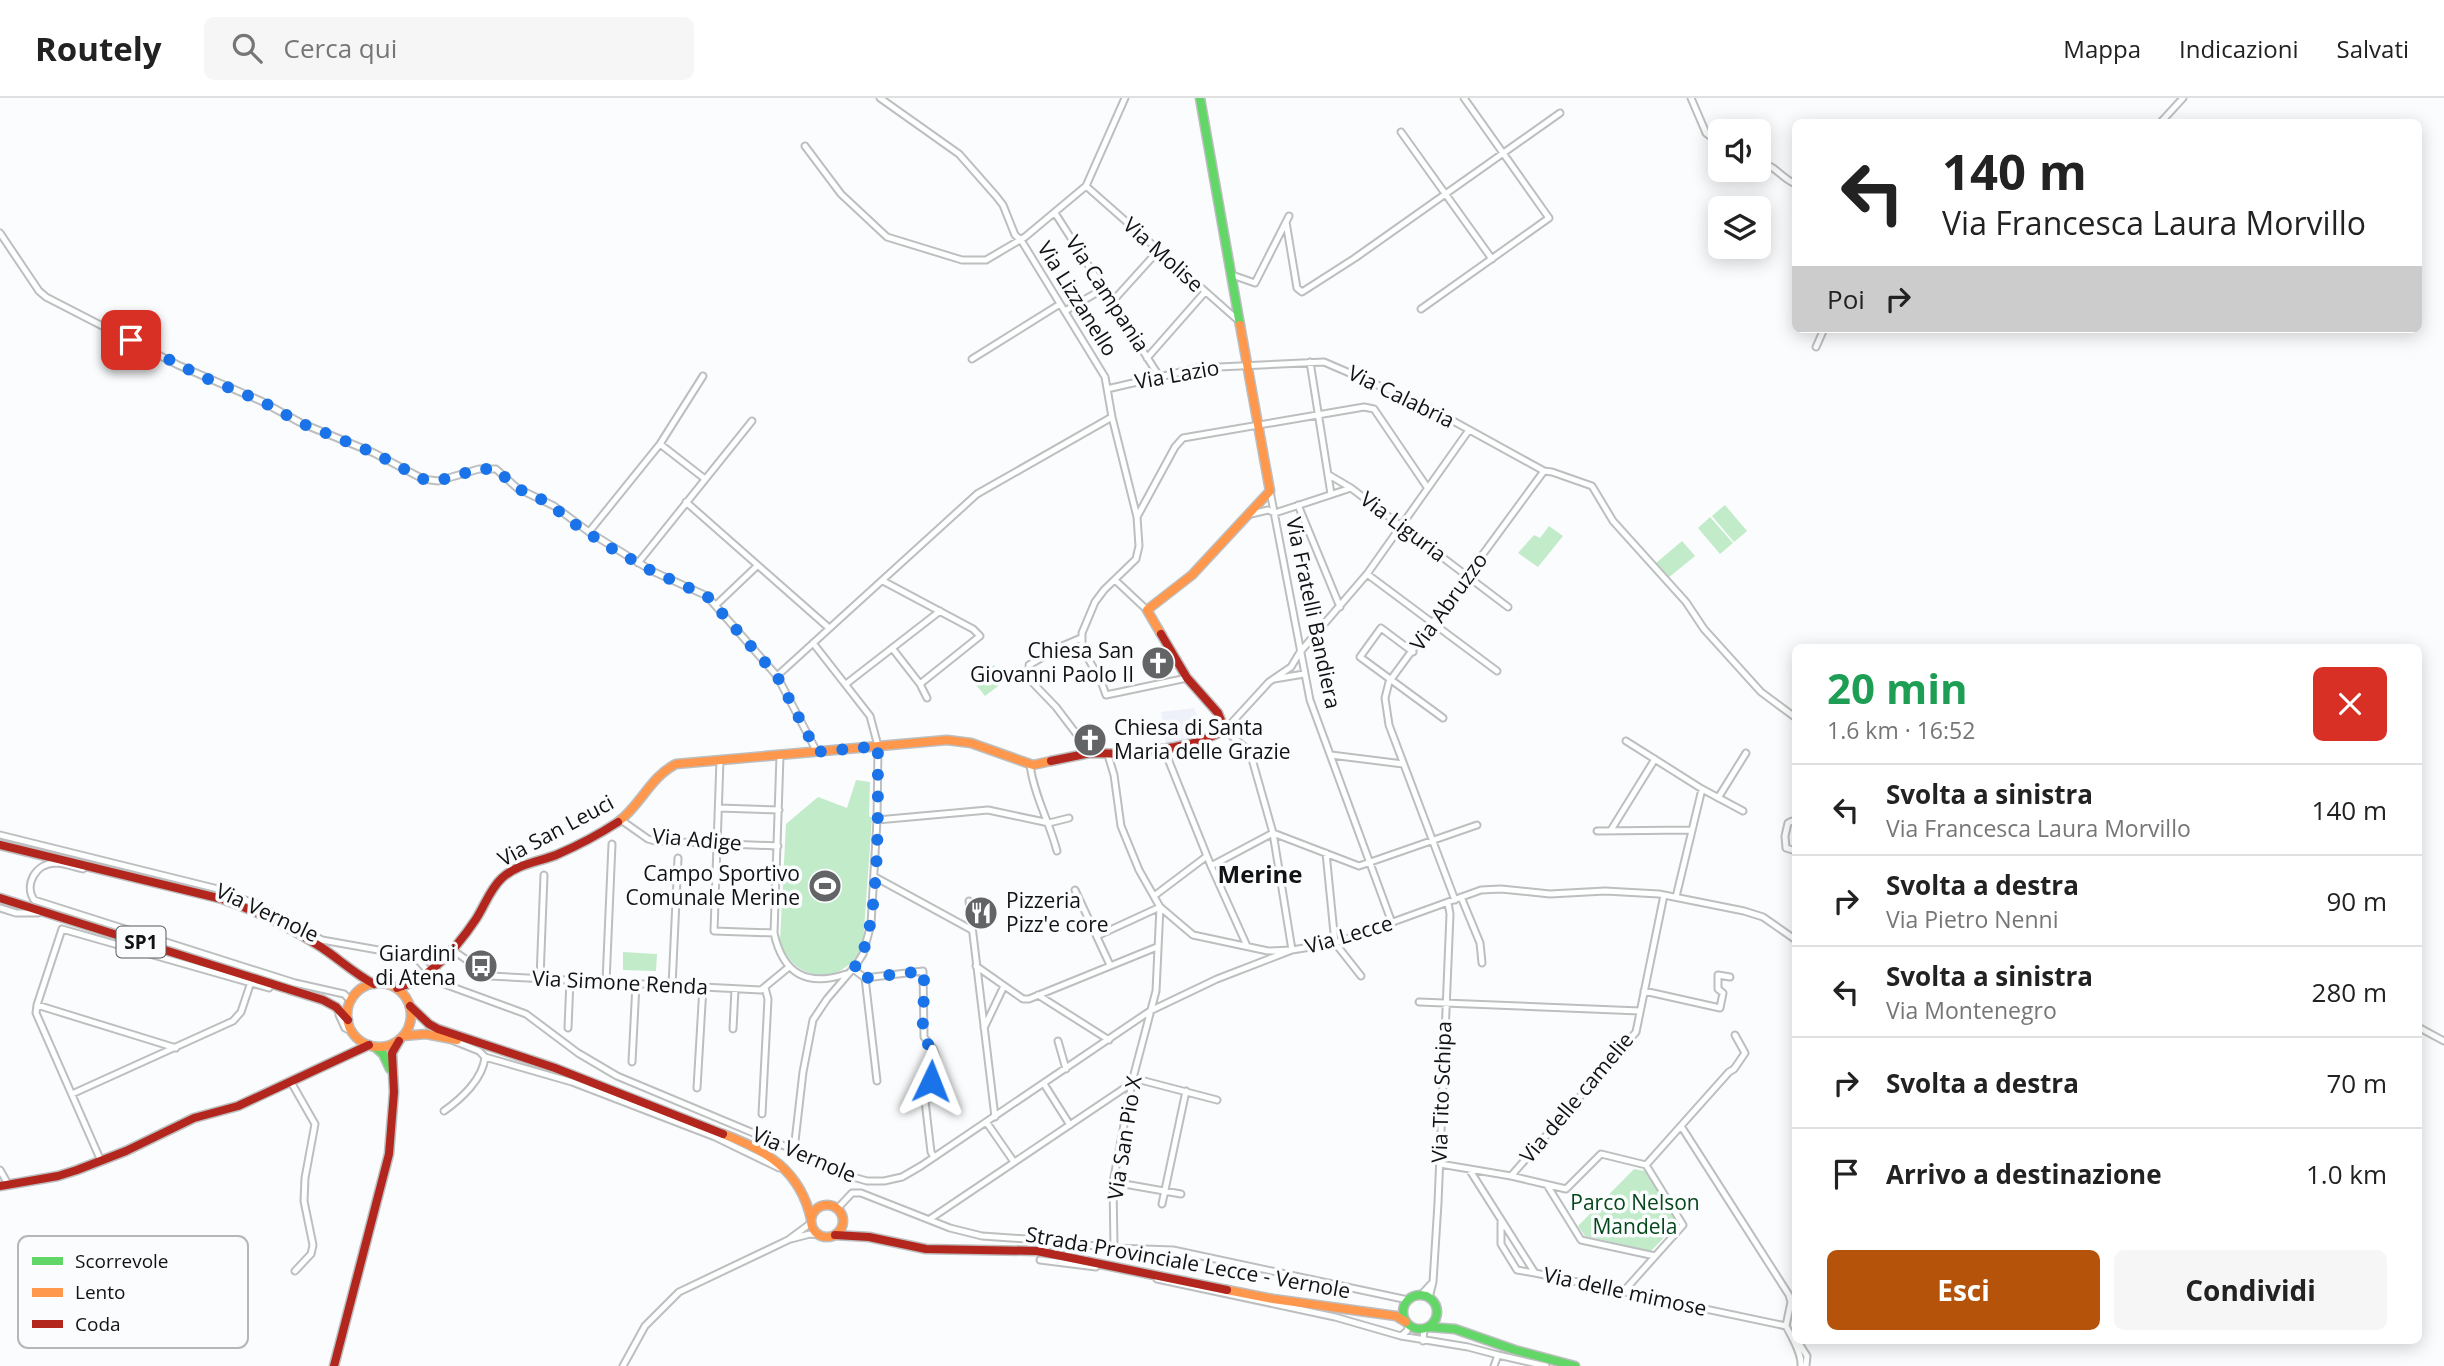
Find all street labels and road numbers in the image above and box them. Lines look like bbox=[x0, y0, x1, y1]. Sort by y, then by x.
street label: Via Molise bbox=[1118, 211, 1210, 298]
street label: Via Campania bbox=[1060, 230, 1156, 357]
street label: Via Lizzanello bbox=[1031, 236, 1124, 361]
street label: Via Lazio bbox=[1132, 353, 1221, 395]
street label: Via Calabria bbox=[1344, 358, 1459, 434]
street label: Via Liguria bbox=[1355, 485, 1452, 568]
street label: Via Fratelli Bandiera bbox=[1280, 515, 1348, 711]
street label: Via Abruzzo bbox=[1403, 547, 1493, 656]
street label: Via San Leuci bbox=[493, 788, 618, 872]
street label: Via Adige bbox=[651, 821, 743, 857]
street label: Via Vernole bbox=[211, 876, 323, 948]
street label: Via Lecce bbox=[1302, 908, 1396, 960]
road number: SP1 bbox=[116, 926, 166, 958]
street label: Via Simone Renda bbox=[531, 963, 709, 1001]
street label: Via Tito Schipa bbox=[1425, 1021, 1457, 1163]
street label: Via delle camelie bbox=[1513, 1026, 1639, 1169]
street label: Via San Pio X bbox=[1100, 1073, 1148, 1202]
street label: Via Vernole bbox=[748, 1120, 861, 1189]
street label: Strada Provinciale Lecce - Vernole bbox=[1024, 1220, 1353, 1304]
street label: Via delle mimose bbox=[1541, 1260, 1709, 1322]

